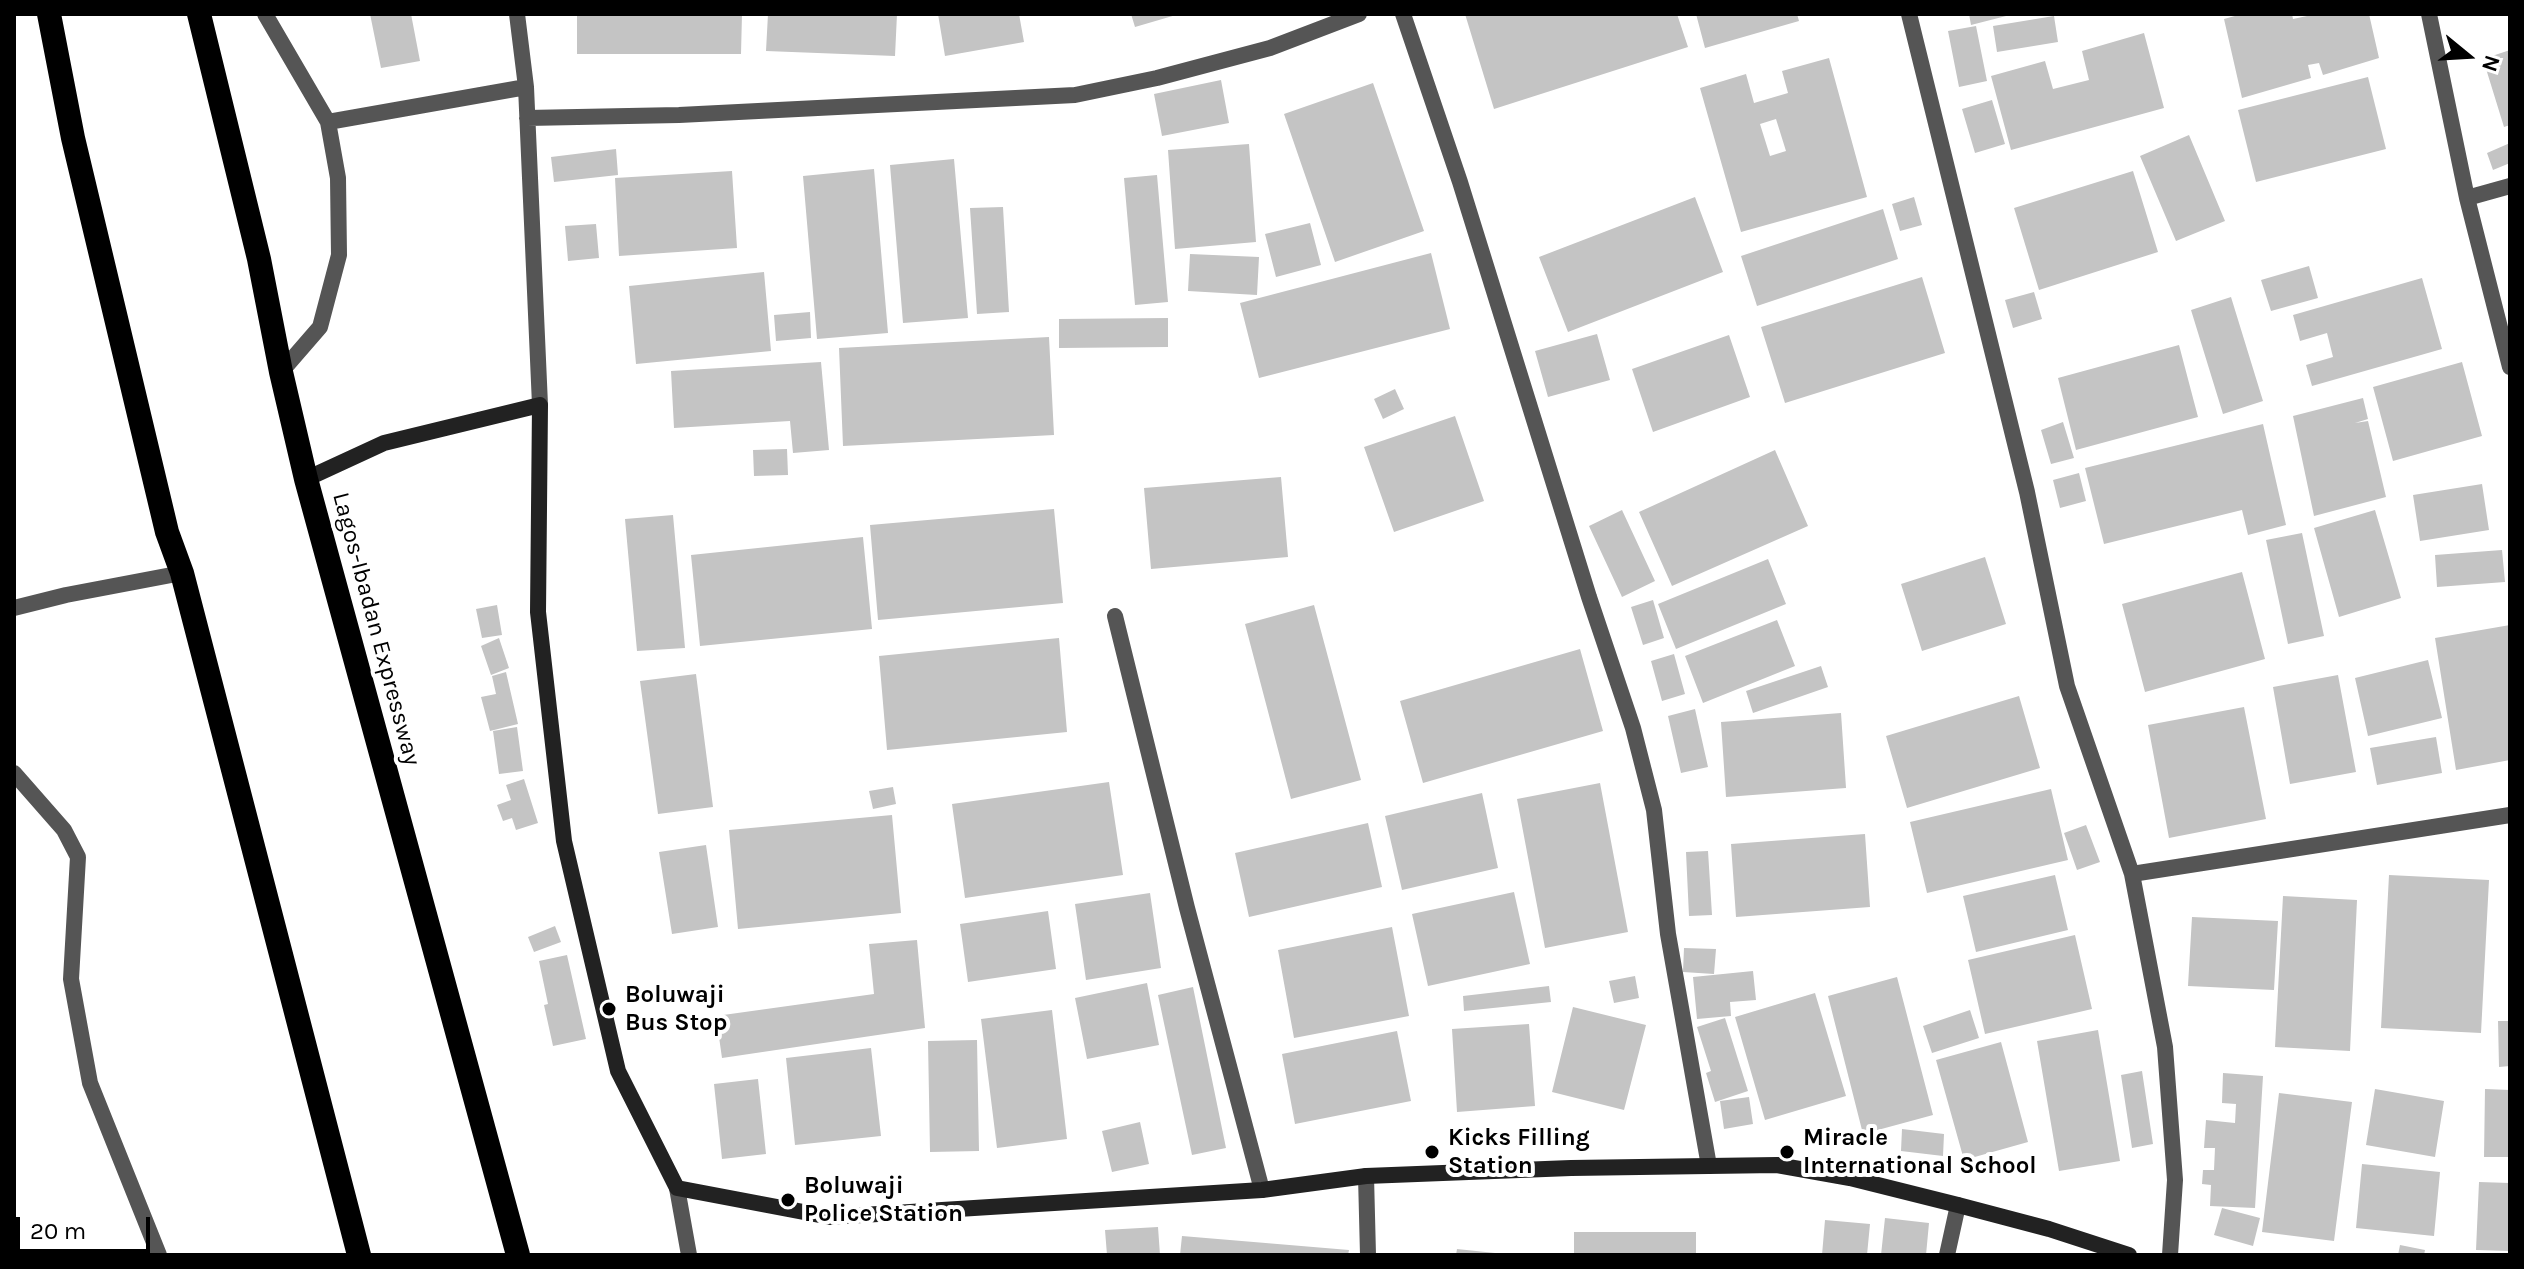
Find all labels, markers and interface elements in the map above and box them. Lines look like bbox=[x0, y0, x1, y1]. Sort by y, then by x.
north arrow bbox=[2428, 16, 2508, 96]
text: N bbox=[2476, 52, 2506, 75]
street label: Lagos-Ibadan Expressway bbox=[326, 489, 426, 769]
place label: Boluwaji Bus Stop bbox=[625, 981, 727, 1037]
marker: Boluwaji Bus Stop bbox=[600, 1000, 618, 1018]
place label: Kicks Filling Station bbox=[1448, 1124, 1590, 1180]
place label: Miracle International School bbox=[1803, 1124, 2037, 1180]
marker: Kicks Filling Station bbox=[1423, 1143, 1441, 1161]
marker: Miracle International School bbox=[1778, 1143, 1796, 1161]
place label: Boluwaji Police Station bbox=[804, 1172, 963, 1228]
marker: Boluwaji Police Station bbox=[779, 1191, 797, 1209]
scale bar bbox=[20, 1201, 154, 1251]
text: 20 m bbox=[30, 1217, 86, 1245]

